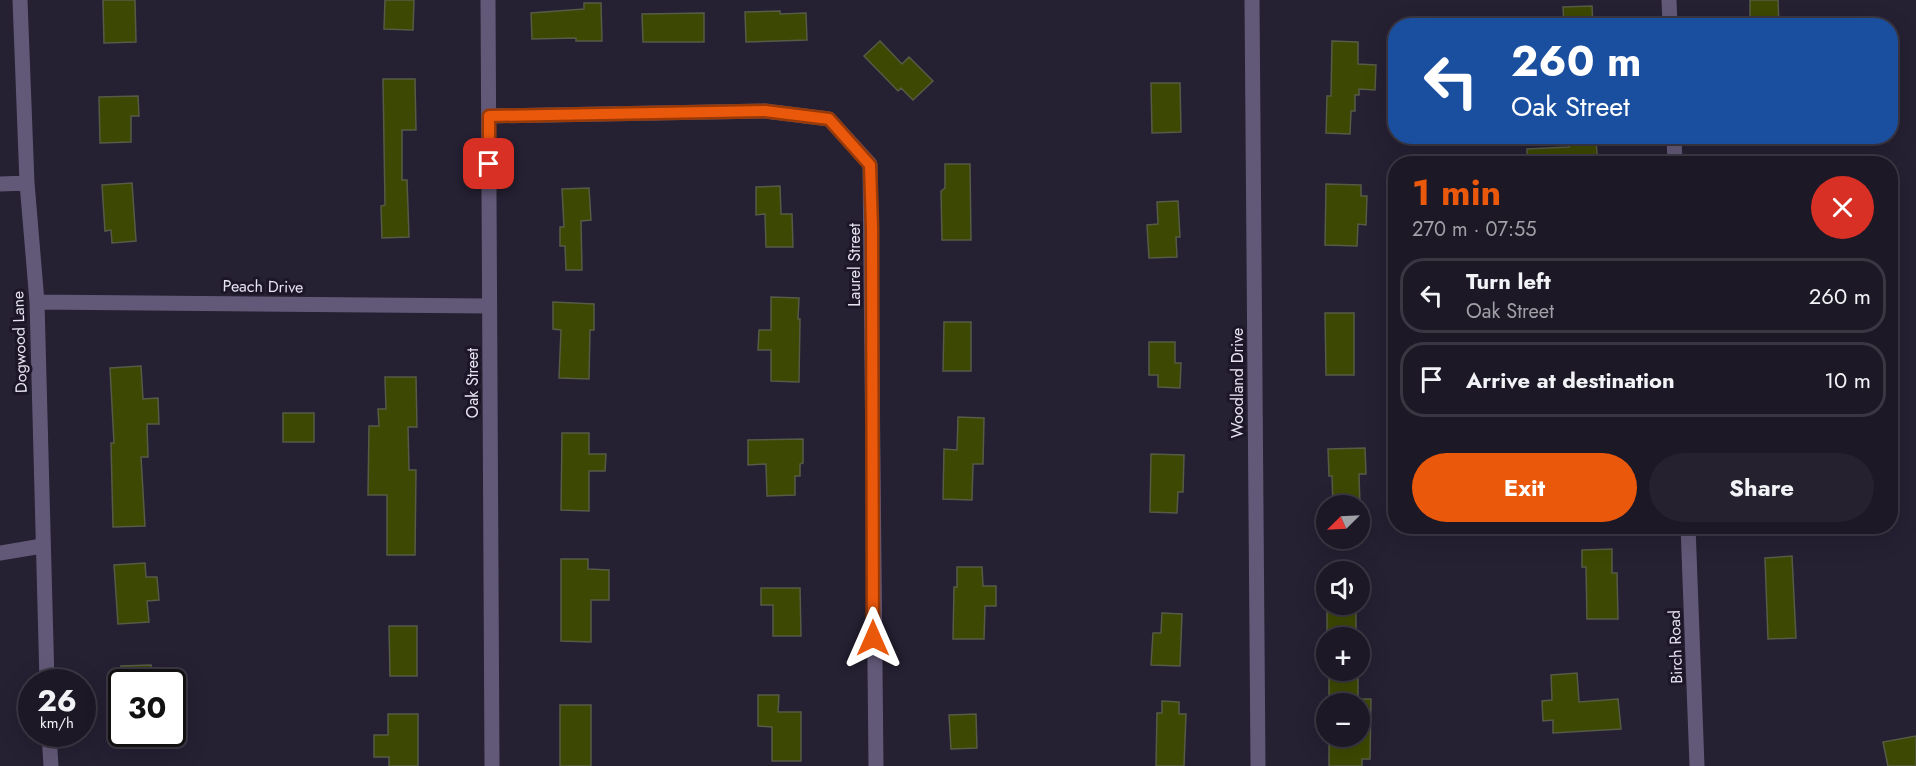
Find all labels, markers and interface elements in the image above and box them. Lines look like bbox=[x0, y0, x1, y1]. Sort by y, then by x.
text: 260 m bbox=[1511, 31, 1642, 92]
icon: left bbox=[1412, 42, 1490, 120]
text: Oak Street bbox=[1511, 87, 1630, 126]
pin bbox=[463, 138, 514, 189]
icon: arrive bbox=[472, 147, 505, 180]
text: 1 min bbox=[1412, 166, 1501, 218]
button: close bbox=[1811, 176, 1874, 239]
text: 270 m · 07:55 bbox=[1412, 215, 1537, 244]
street label: Laurel Street bbox=[843, 223, 866, 307]
text: Turn left bbox=[1466, 265, 1551, 297]
street label: Peach Drive bbox=[222, 274, 304, 299]
icon: left bbox=[1415, 279, 1448, 312]
text: 260 m bbox=[1809, 280, 1871, 312]
street label: Dogwood Lane bbox=[6, 290, 33, 394]
text: Oak Street bbox=[1466, 297, 1554, 326]
street label: Woodland Drive bbox=[1226, 328, 1249, 438]
street label: Oak Street bbox=[461, 348, 484, 418]
icon: arrive bbox=[1415, 363, 1448, 396]
text: Arrive at destination bbox=[1466, 364, 1675, 396]
text: 10 m bbox=[1824, 364, 1871, 396]
button: Exit bbox=[1412, 453, 1637, 522]
button: Share bbox=[1649, 453, 1874, 522]
north arrow bbox=[1316, 495, 1370, 549]
map controls bbox=[1316, 495, 1370, 747]
button: sound bbox=[1316, 561, 1370, 615]
position arrow bbox=[841, 606, 905, 670]
street label: Birch Road bbox=[1663, 610, 1688, 684]
button: + bbox=[1316, 627, 1370, 681]
speed limit sign: 30 bbox=[108, 669, 186, 747]
text: 26 bbox=[37, 679, 77, 722]
button: − bbox=[1316, 693, 1370, 747]
text: km/h bbox=[40, 712, 74, 734]

